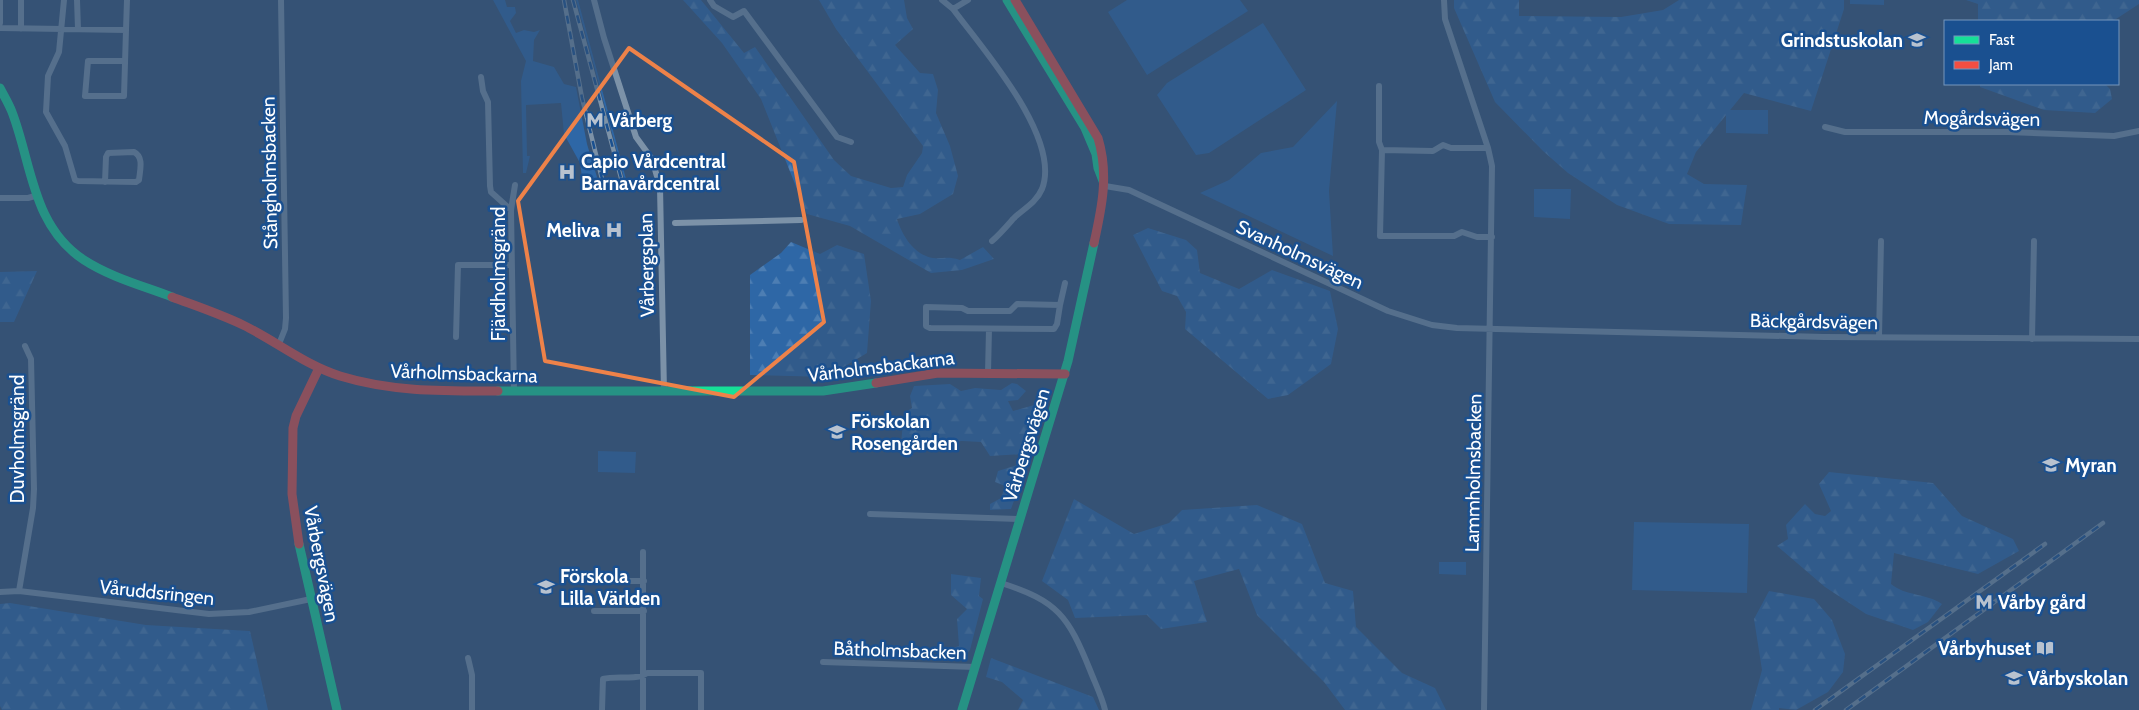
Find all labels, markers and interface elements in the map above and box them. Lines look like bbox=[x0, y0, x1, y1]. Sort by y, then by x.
legend bbox=[1944, 20, 2119, 85]
place label: Grindstuskolan bbox=[1781, 29, 1903, 52]
school or university icon: Grindstuskolan bbox=[1907, 30, 1927, 50]
text: Fast bbox=[1989, 31, 2014, 49]
text: Jam bbox=[1988, 56, 2013, 74]
street label: Stångholmsbacken bbox=[257, 96, 282, 250]
street label: Mogårdsvägen bbox=[1924, 106, 2040, 131]
place label: Vårberg bbox=[609, 109, 673, 132]
metro station icon: Vårberg bbox=[585, 110, 605, 130]
place label: Capio Vårdcentral Barnavårdcentral bbox=[581, 150, 726, 195]
hospital icon: Capio Vårdcentral Barnavårdcentral bbox=[557, 162, 577, 182]
street label: Fjärdholmsgränd bbox=[487, 207, 510, 341]
street label: Vårbergsplan bbox=[634, 213, 659, 317]
street label: Svanholmsvägen bbox=[1233, 215, 1367, 294]
place label: Meliva bbox=[546, 219, 601, 242]
hospital icon: Meliva bbox=[604, 220, 624, 240]
street label: Bäckgårdsvägen bbox=[1750, 309, 1878, 334]
street label: Vårholmsbackarna bbox=[807, 346, 956, 387]
street label: Vårholmsbackarna bbox=[390, 359, 538, 388]
street label: Duvholmsgränd bbox=[6, 375, 29, 503]
street label: Vårbergsvägen bbox=[998, 386, 1055, 505]
street label: Lammholmsbacken bbox=[1461, 394, 1486, 552]
place label: Förskolan Rosengården bbox=[851, 410, 958, 455]
school or university icon: Förskolan Rosengården bbox=[827, 422, 847, 442]
place label: Myran bbox=[2065, 454, 2117, 477]
school or university icon: Myran bbox=[2041, 455, 2061, 475]
street label: Vårbergsvägen bbox=[299, 504, 344, 624]
place label: Förskola Lilla Världen bbox=[560, 565, 661, 610]
street label: Våruddsringen bbox=[98, 575, 216, 610]
school or university icon: Förskola Lilla Världen bbox=[536, 577, 556, 597]
place label: Vårby gård bbox=[1998, 591, 2086, 614]
metro station icon: Vårby gård bbox=[1974, 592, 1994, 612]
street label: Båtholmsbacken bbox=[833, 637, 967, 664]
place label: Vårbyhuset bbox=[1938, 637, 2031, 660]
library icon: Vårbyhuset bbox=[2035, 638, 2055, 658]
place label: Vårbyskolan bbox=[2028, 667, 2128, 690]
school or university icon: Vårbyskolan bbox=[2004, 668, 2024, 688]

